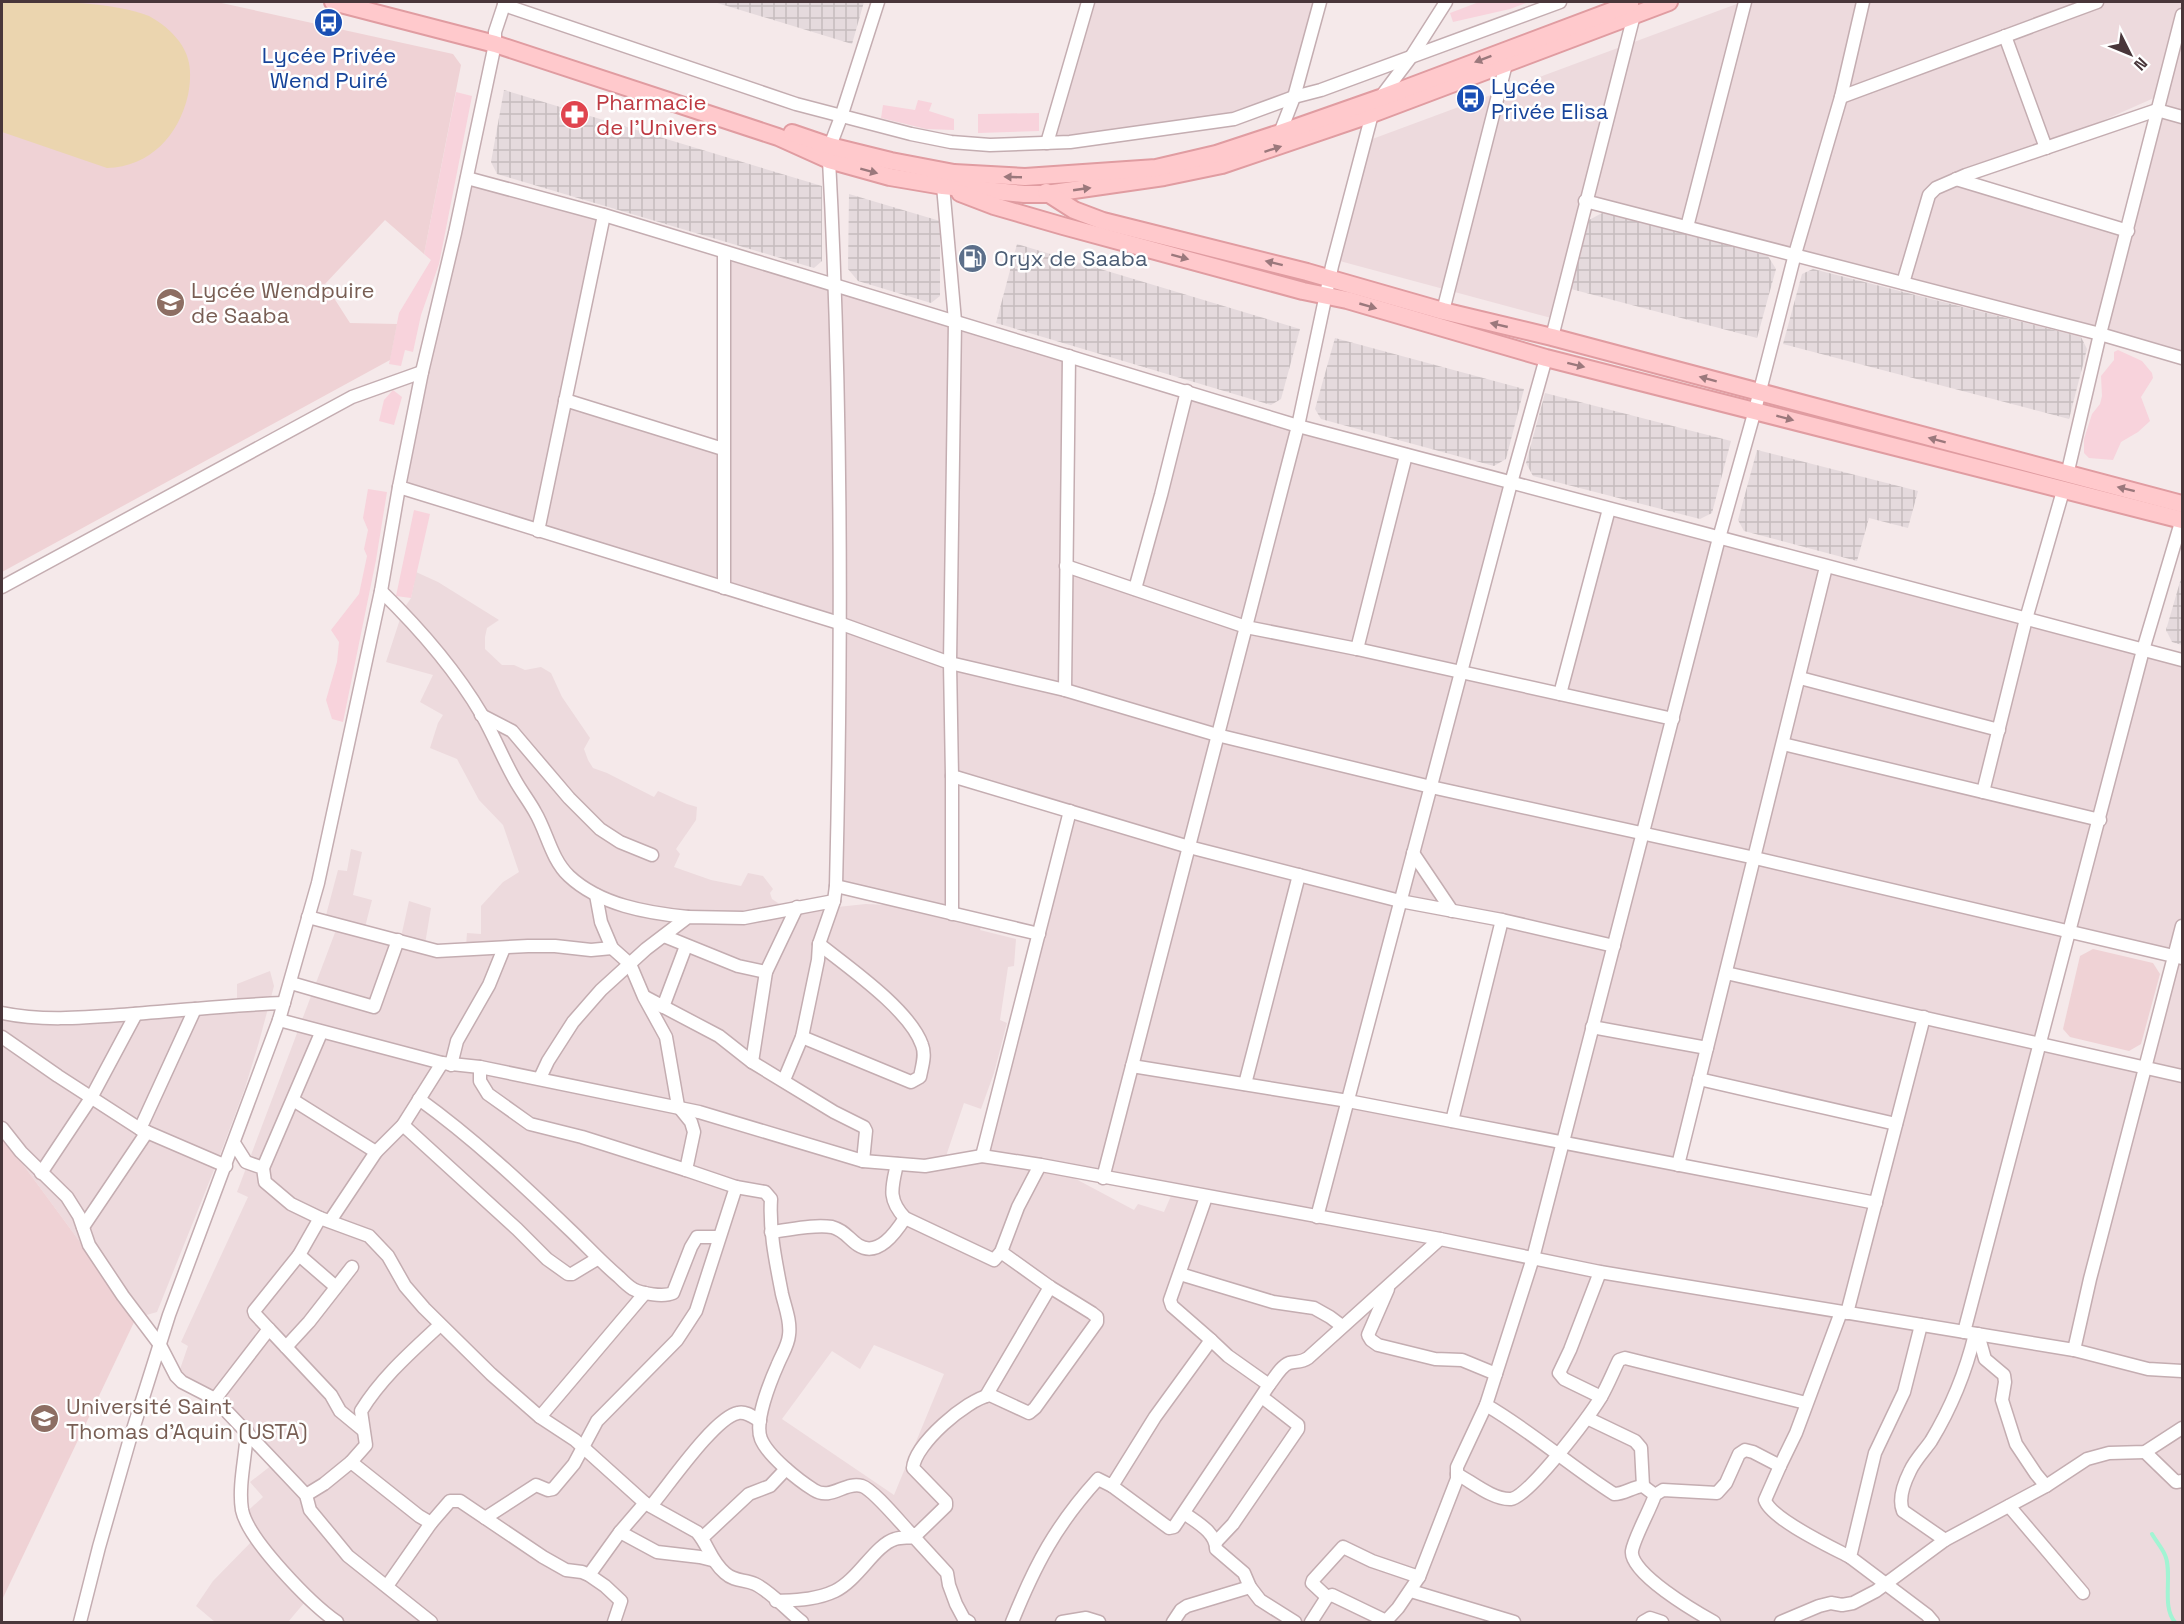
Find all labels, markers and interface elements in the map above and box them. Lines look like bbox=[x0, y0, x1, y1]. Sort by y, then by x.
bus stop icon: Lycée Privée Wend Puiré bbox=[313, 7, 345, 39]
north arrow bbox=[2100, 24, 2160, 84]
place label: Lycée Privée Wend Puiré bbox=[262, 41, 396, 94]
text: N bbox=[2129, 53, 2152, 75]
one-way arrow bbox=[1474, 54, 1492, 64]
place label: Lycée Privée Elisa bbox=[1491, 72, 1609, 125]
bus stop icon: Lycée Privée Elisa bbox=[1454, 83, 1486, 115]
place label: Pharmacie de l'Univers bbox=[596, 88, 717, 141]
pharmacy icon: Pharmacie de l'Univers bbox=[559, 99, 591, 131]
one-way arrow bbox=[1264, 144, 1282, 153]
one-way arrow bbox=[860, 167, 878, 176]
one-way arrow bbox=[1003, 172, 1022, 182]
one-way arrow bbox=[1073, 184, 1092, 193]
fuel station icon: Oryx de Saaba bbox=[957, 242, 989, 274]
place label: Oryx de Saaba bbox=[994, 244, 1148, 272]
one-way arrow bbox=[1170, 253, 1189, 263]
one-way arrow bbox=[1265, 258, 1283, 268]
place label: Lycée Wendpuire de Saaba bbox=[191, 276, 375, 329]
school or university icon: Lycée Wendpuire de Saaba bbox=[154, 287, 186, 319]
one-way arrow bbox=[1359, 302, 1377, 311]
one-way arrow bbox=[1490, 319, 1508, 329]
one-way arrow bbox=[1567, 361, 1585, 371]
one-way arrow bbox=[1699, 374, 1717, 383]
one-way arrow bbox=[1777, 414, 1795, 423]
one-way arrow bbox=[1928, 435, 1946, 444]
one-way arrow bbox=[2117, 484, 2135, 494]
place label: Université Saint Thomas d’Aquin (USTA) bbox=[66, 1392, 308, 1445]
school or university icon: Université Saint Thomas d’Aquin (USTA) bbox=[29, 1403, 61, 1435]

